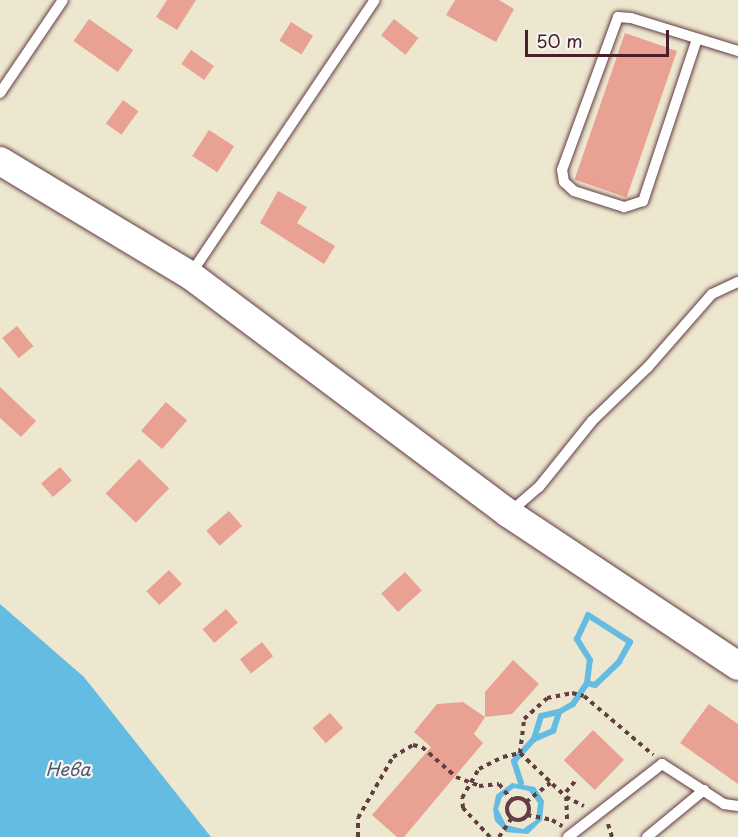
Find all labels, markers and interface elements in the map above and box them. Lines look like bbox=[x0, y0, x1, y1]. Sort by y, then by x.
scale bar bbox=[528, 18, 672, 56]
text: 50 m bbox=[536, 27, 583, 54]
water label: Нева bbox=[46, 758, 90, 780]

